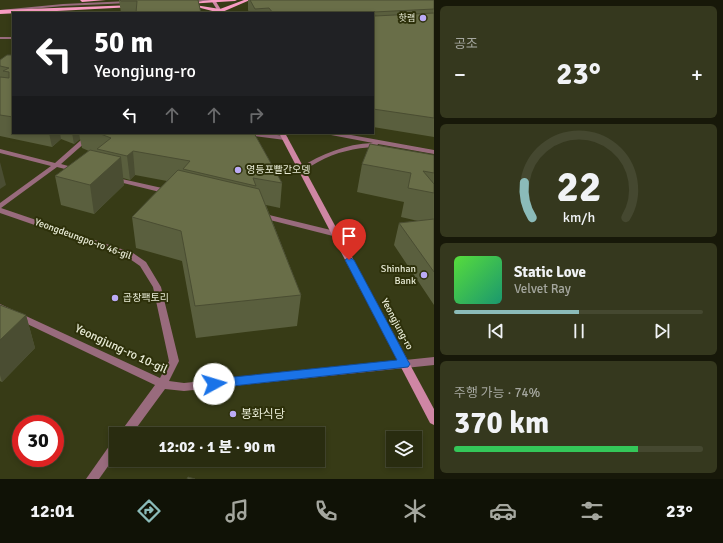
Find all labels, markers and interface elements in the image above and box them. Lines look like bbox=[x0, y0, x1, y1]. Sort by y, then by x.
place label: 핫램 bbox=[398, 13, 415, 24]
marker: 핫램 bbox=[418, 13, 428, 23]
text: 50 m bbox=[94, 26, 153, 60]
icon: left bbox=[28, 28, 80, 80]
text: 공조 bbox=[454, 36, 478, 52]
text: 23° bbox=[556, 56, 601, 93]
text: Yeongjung-ro bbox=[94, 60, 196, 82]
text: − bbox=[454, 61, 466, 88]
text: + bbox=[691, 61, 703, 88]
icon: left bbox=[119, 104, 141, 126]
icon: ahead bbox=[161, 104, 183, 126]
icon: ahead bbox=[203, 104, 225, 126]
icon: right bbox=[245, 104, 267, 126]
text: 22 bbox=[556, 162, 601, 213]
place label: 영등포빨간오뎅 bbox=[246, 164, 310, 176]
marker: 영등포빨간오뎅 bbox=[233, 165, 243, 175]
text: km/h bbox=[562, 209, 595, 226]
street label: Yeongdeungpo-ro 46-gil bbox=[33, 216, 133, 262]
pin bbox=[332, 219, 366, 260]
icon: arrive bbox=[338, 225, 360, 247]
place label: Shinhan Bank bbox=[381, 263, 416, 287]
text: Static Love bbox=[514, 263, 586, 281]
marker: Shinhan Bank bbox=[419, 270, 429, 280]
text: Velvet Ray bbox=[514, 281, 571, 297]
place label: 곱창팩토리 bbox=[123, 292, 169, 304]
marker: 곱창팩토리 bbox=[110, 293, 120, 303]
street label: Yeongjung-ro bbox=[378, 296, 416, 352]
icon: previous bbox=[485, 320, 507, 342]
icon: pause bbox=[568, 320, 590, 342]
icon: next bbox=[651, 320, 673, 342]
street label: Yeongjung-ro 10-gil bbox=[72, 321, 170, 377]
position arrow bbox=[193, 363, 235, 405]
text: 주행 가능 · 74% bbox=[454, 385, 540, 401]
text: 370 km bbox=[454, 405, 549, 442]
place label: 봉화식당 bbox=[241, 407, 285, 422]
marker: 봉화식당 bbox=[228, 409, 238, 419]
speed limit sign: 30 bbox=[12, 415, 64, 467]
map controls bbox=[386, 431, 422, 467]
button: layers bbox=[386, 431, 422, 467]
text: 12:02 · 1 분 · 90 m bbox=[159, 438, 275, 456]
icon: directions bbox=[135, 497, 163, 525]
icon: music bbox=[223, 497, 251, 525]
icon: phone bbox=[312, 497, 340, 525]
icon: climate bbox=[401, 497, 429, 525]
icon: car bbox=[489, 497, 517, 525]
icon: filters bbox=[578, 497, 606, 525]
text: 12:01 bbox=[30, 500, 74, 522]
text: 23° bbox=[666, 500, 693, 522]

